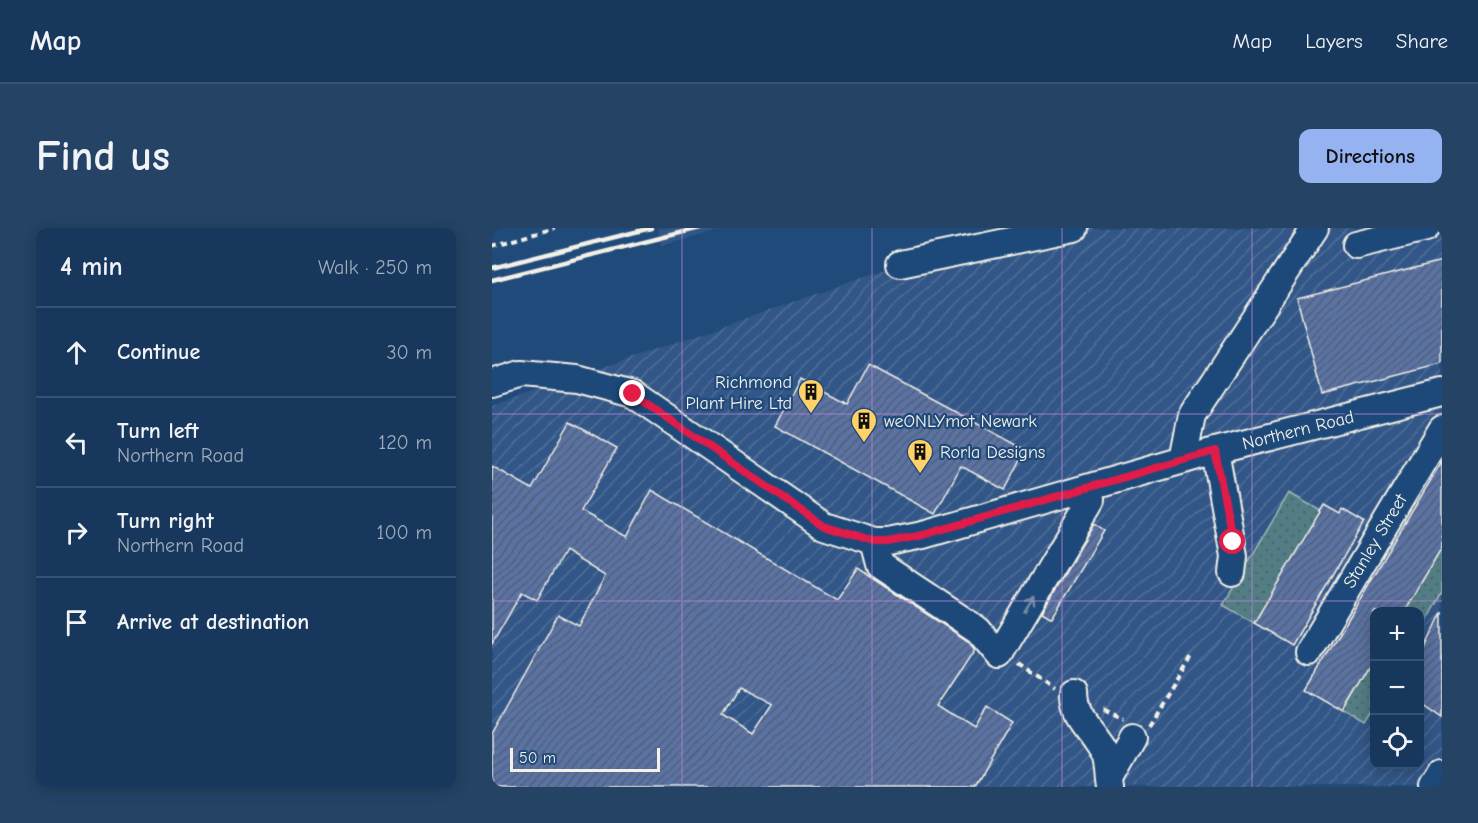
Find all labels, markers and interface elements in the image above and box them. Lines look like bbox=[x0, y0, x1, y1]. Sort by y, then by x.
text: Map bbox=[30, 25, 81, 57]
text: Map bbox=[1233, 29, 1272, 53]
text: Layers bbox=[1305, 29, 1363, 53]
text: Share bbox=[1396, 29, 1448, 53]
button: Directions bbox=[1299, 129, 1442, 183]
text: Find us bbox=[36, 132, 170, 181]
text: 4 min bbox=[60, 252, 123, 282]
text: Walk · 250 m bbox=[318, 256, 432, 279]
icon: ahead bbox=[60, 336, 93, 369]
text: Continue bbox=[117, 339, 200, 365]
text: 30 m bbox=[386, 341, 432, 364]
place label: Richmond Plant Hire Ltd bbox=[685, 372, 792, 414]
building icon: Richmond Plant Hire Ltd bbox=[796, 377, 826, 415]
route end bbox=[619, 380, 645, 406]
building icon: weONLYmot Newark bbox=[849, 406, 879, 444]
street label: Northern Road bbox=[1240, 406, 1356, 455]
place label: weONLYmot Newark bbox=[884, 411, 1037, 432]
text: Turn left bbox=[117, 418, 199, 444]
icon: left bbox=[60, 426, 93, 459]
text: 120 m bbox=[378, 431, 432, 454]
building icon: Rorla Designs bbox=[905, 437, 935, 475]
place label: Rorla Designs bbox=[940, 442, 1045, 463]
text: Northern Road bbox=[117, 444, 244, 467]
street label: Stanley Street bbox=[1339, 490, 1412, 592]
text: Turn right bbox=[117, 508, 214, 534]
icon: right bbox=[60, 516, 93, 549]
text: 100 m bbox=[377, 521, 432, 544]
route start bbox=[1219, 528, 1245, 554]
text: Northern Road bbox=[117, 534, 244, 557]
one-way arrow bbox=[1023, 596, 1035, 613]
icon: arrive bbox=[60, 606, 93, 639]
map controls bbox=[1370, 607, 1424, 769]
button: + bbox=[1370, 607, 1424, 661]
text: Arrive at destination bbox=[117, 609, 309, 635]
button: − bbox=[1370, 661, 1424, 715]
button: locate bbox=[1370, 715, 1424, 769]
scale bar bbox=[510, 745, 660, 772]
text: 50 m bbox=[519, 749, 556, 767]

